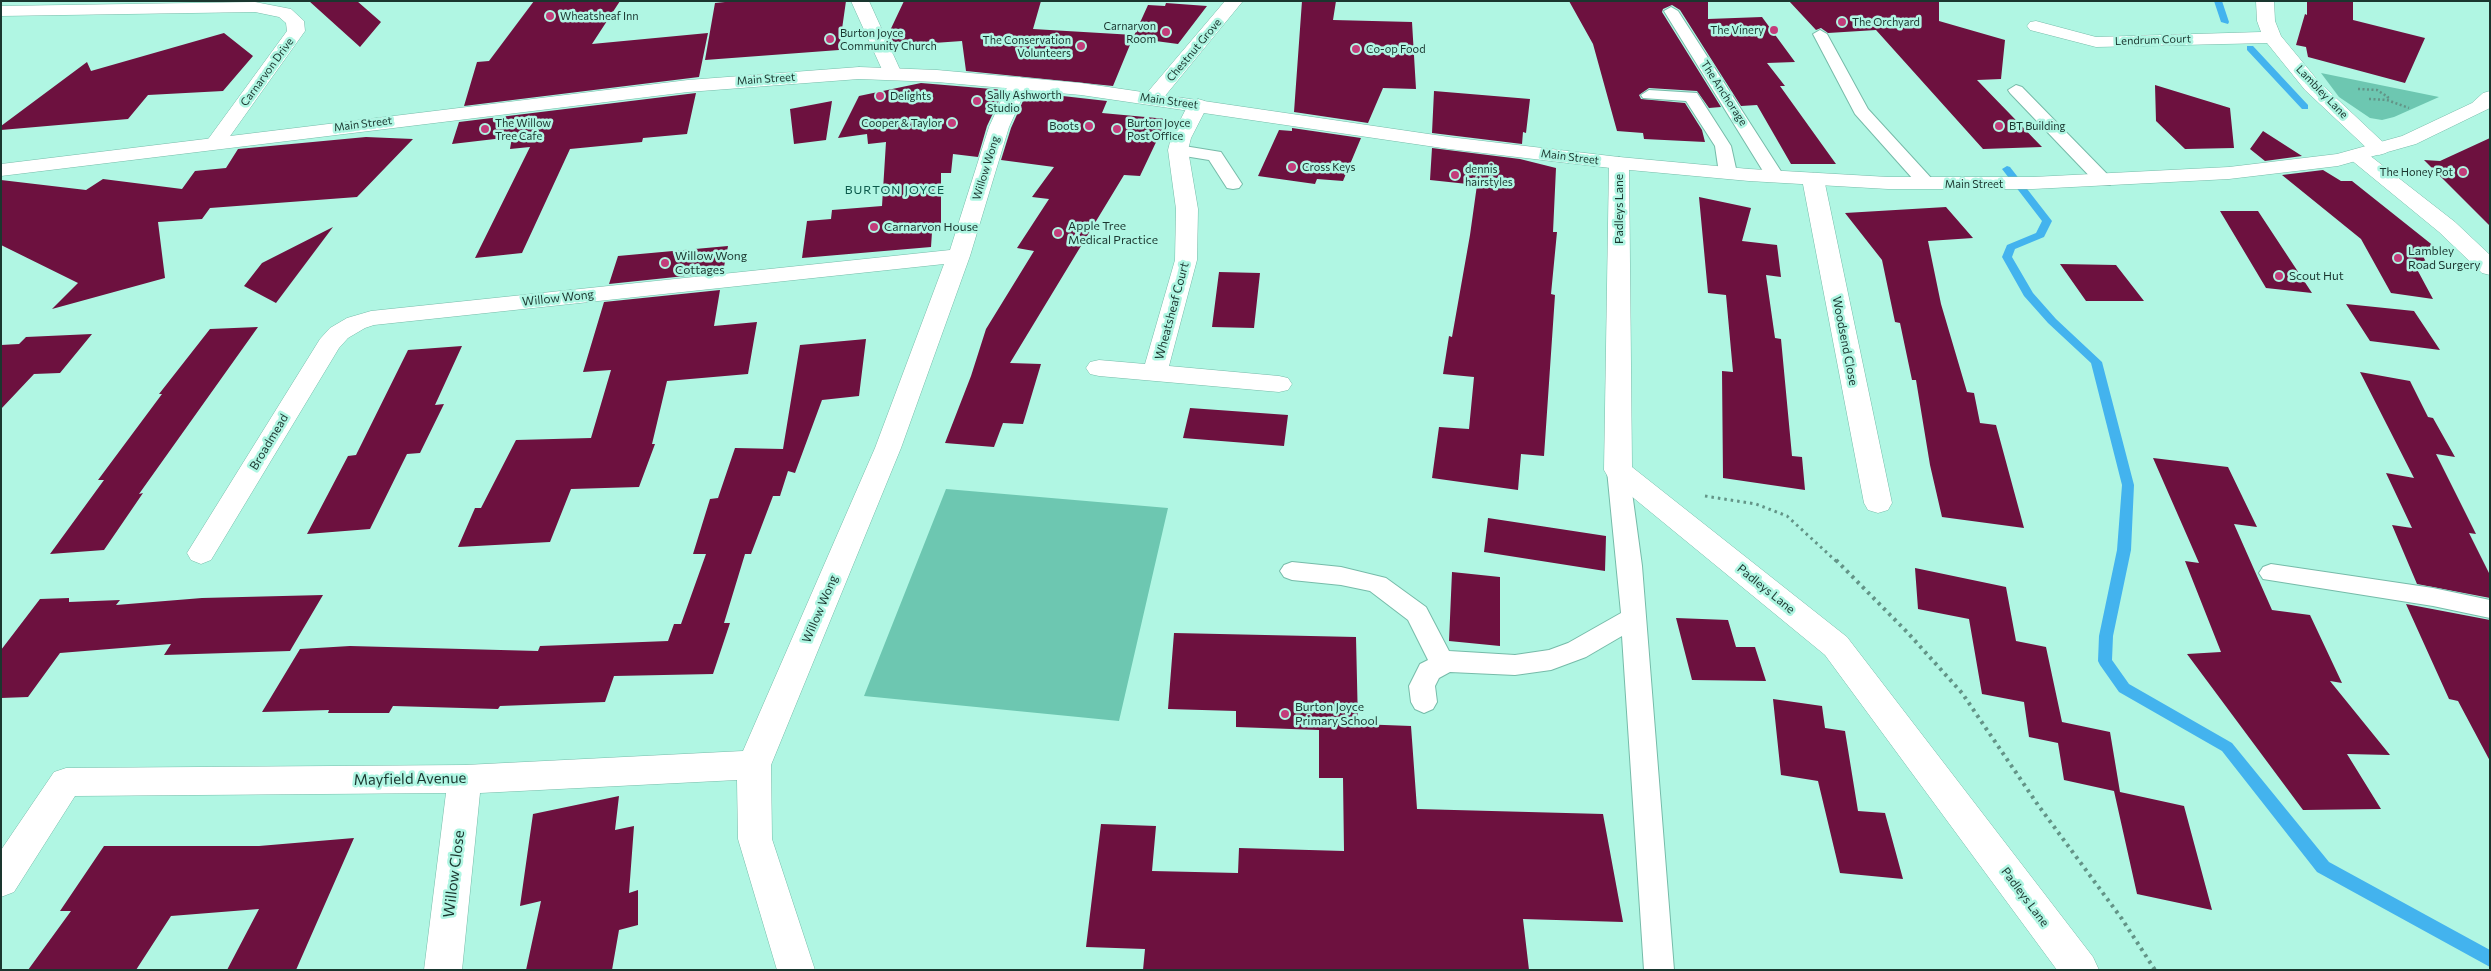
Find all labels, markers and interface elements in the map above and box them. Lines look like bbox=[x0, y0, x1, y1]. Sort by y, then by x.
place label: Wheatsheaf Inn bbox=[560, 9, 639, 23]
marker: Wheatsheaf Inn bbox=[544, 10, 556, 22]
place label: The Orchyard bbox=[1852, 15, 1920, 29]
street label: Chestnut Grove bbox=[1164, 16, 1224, 84]
marker: The Orchyard bbox=[1836, 16, 1848, 28]
place label: Carnarvon Room bbox=[1104, 19, 1156, 45]
place label: The Vinery bbox=[1710, 23, 1764, 37]
marker: The Vinery bbox=[1768, 24, 1780, 36]
place label: Burton Joyce Community Church bbox=[840, 26, 937, 52]
marker: Carnarvon Room bbox=[1160, 26, 1172, 38]
street label: Lendrum Court bbox=[2115, 32, 2191, 48]
marker: Burton Joyce Community Church bbox=[824, 33, 836, 45]
place label: The Conservation Volunteers bbox=[983, 33, 1071, 59]
street label: Carnarvon Drive bbox=[238, 35, 296, 109]
marker: The Conservation Volunteers bbox=[1075, 40, 1087, 52]
place label: Co-op Food bbox=[1366, 42, 1426, 56]
marker: Co-op Food bbox=[1350, 43, 1362, 55]
street label: The Anchorage bbox=[1698, 58, 1750, 128]
street label: Lambley Lane bbox=[2293, 63, 2351, 121]
street label: Main Street bbox=[736, 70, 796, 88]
place label: Sally Ashworth Studio bbox=[987, 88, 1062, 114]
place label: Delights bbox=[890, 89, 931, 103]
marker: Delights bbox=[874, 90, 886, 102]
street label: Main Street bbox=[1139, 90, 1199, 112]
marker: Sally Ashworth Studio bbox=[971, 95, 983, 107]
street label: Main Street bbox=[333, 114, 393, 134]
place label: The Willow Tree Cafe bbox=[495, 116, 551, 142]
place label: Cooper & Taylor bbox=[861, 116, 942, 130]
place label: Burton Joyce Post Office bbox=[1127, 116, 1190, 142]
marker: Cooper & Taylor bbox=[946, 117, 958, 129]
place label: Boots bbox=[1049, 119, 1079, 133]
place label: BT Building bbox=[2009, 119, 2065, 133]
marker: Boots bbox=[1083, 120, 1095, 132]
marker: BT Building bbox=[1993, 120, 2005, 132]
marker: The Willow Tree Cafe bbox=[479, 123, 491, 135]
marker: Burton Joyce Post Office bbox=[1111, 123, 1123, 135]
street label: Willow Wong bbox=[970, 134, 1002, 202]
street label: Main Street bbox=[1540, 147, 1600, 167]
place label: Cross Keys bbox=[1302, 160, 1356, 174]
marker: Cross Keys bbox=[1286, 161, 1298, 173]
place label: dennis hairstyles bbox=[1465, 162, 1513, 188]
place label: The Honey Pot bbox=[2379, 165, 2453, 179]
marker: The Honey Pot bbox=[2457, 166, 2469, 178]
marker: dennis hairstyles bbox=[1449, 169, 1461, 181]
street label: Padleys Lane bbox=[1612, 174, 1626, 244]
street label: Main Street bbox=[1945, 177, 2003, 191]
district label: BURTON JOYCE bbox=[843, 183, 947, 197]
place label: Apple Tree Medical Practice bbox=[1068, 219, 1158, 247]
place label: Carnarvon House bbox=[884, 220, 978, 234]
marker: Carnarvon House bbox=[868, 221, 880, 233]
marker: Apple Tree Medical Practice bbox=[1052, 227, 1064, 239]
place label: Lambley Road Surgery bbox=[2408, 244, 2481, 272]
place label: Willow Wong Cottages bbox=[675, 249, 747, 277]
marker: Lambley Road Surgery bbox=[2392, 252, 2404, 264]
marker: Willow Wong Cottages bbox=[659, 257, 671, 269]
street label: Wheatsheaf Court bbox=[1152, 261, 1192, 361]
place label: Scout Hut bbox=[2289, 269, 2344, 283]
marker: Scout Hut bbox=[2273, 270, 2285, 282]
street label: Willow Wong bbox=[521, 287, 595, 309]
street label: Woodsend Close bbox=[1829, 295, 1861, 387]
street label: Broadmead bbox=[247, 411, 291, 473]
street label: Padleys Lane bbox=[1734, 561, 1798, 617]
street label: Willow Wong bbox=[799, 573, 841, 645]
place label: Burton Joyce Primary School bbox=[1295, 700, 1378, 728]
marker: Burton Joyce Primary School bbox=[1279, 708, 1291, 720]
street label: Mayfield Avenue bbox=[354, 769, 466, 789]
street label: Willow Close bbox=[440, 829, 468, 919]
street label: Padleys Lane bbox=[1998, 865, 2052, 929]

